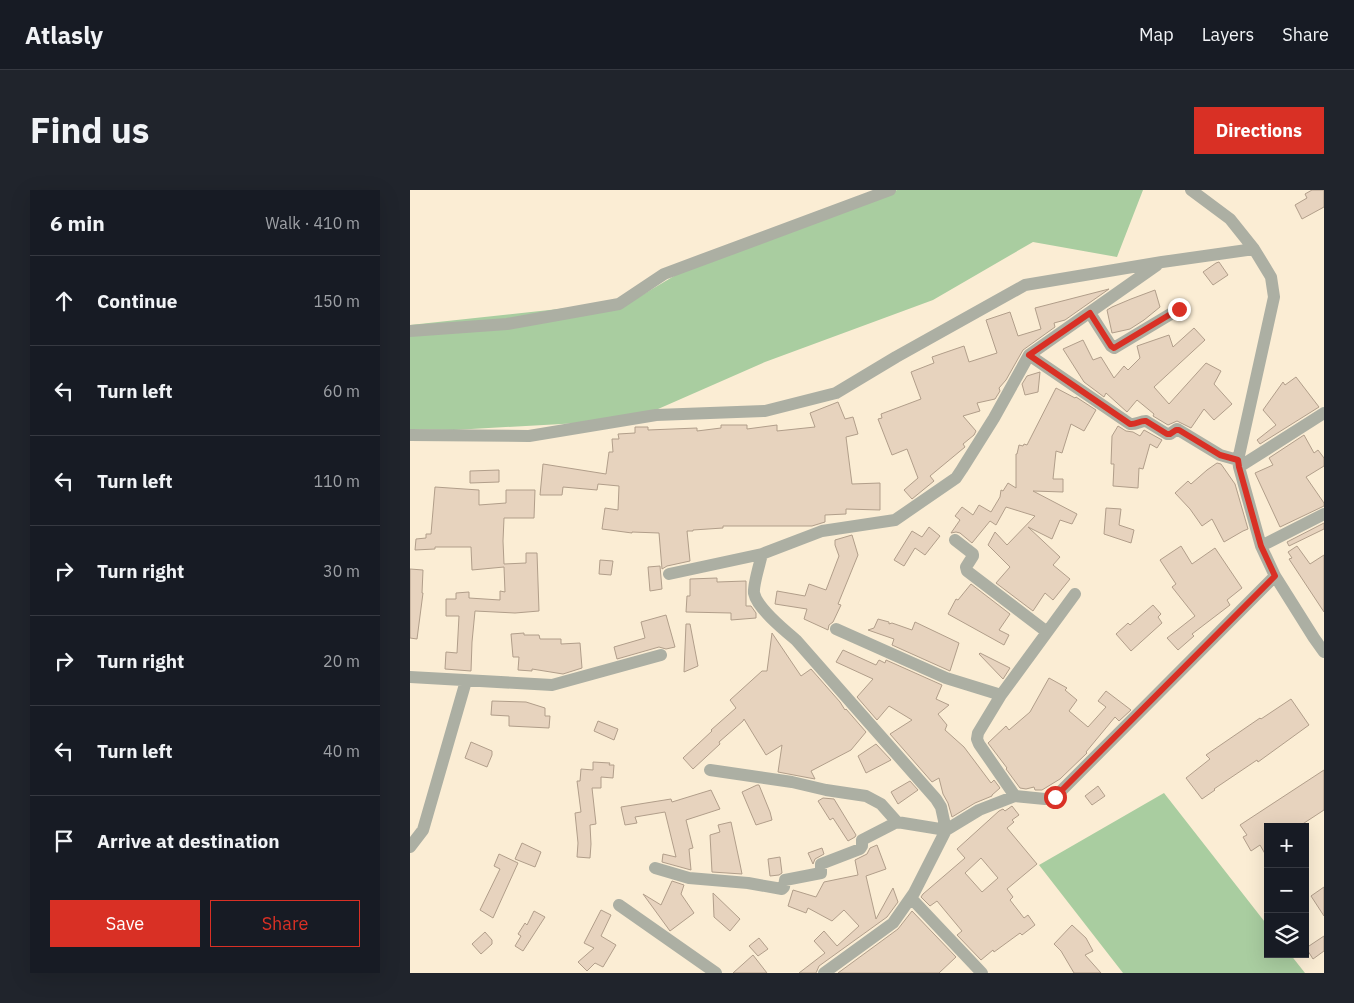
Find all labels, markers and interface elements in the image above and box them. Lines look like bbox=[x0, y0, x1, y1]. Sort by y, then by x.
text: Atlasly bbox=[25, 19, 103, 51]
text: Map bbox=[1139, 23, 1174, 46]
text: Layers bbox=[1202, 23, 1254, 46]
text: Share bbox=[1282, 23, 1329, 46]
text: Find us bbox=[30, 107, 149, 153]
button: Directions bbox=[1194, 107, 1324, 154]
text: 6 min bbox=[50, 209, 105, 237]
text: Walk · 410 m bbox=[265, 213, 360, 233]
icon: ahead bbox=[50, 287, 78, 315]
text: Continue bbox=[97, 289, 177, 313]
text: 150 m bbox=[313, 291, 360, 311]
route end bbox=[1168, 298, 1191, 321]
icon: left bbox=[50, 377, 78, 405]
text: Turn left bbox=[97, 379, 173, 403]
text: 60 m bbox=[323, 381, 360, 401]
icon: left bbox=[50, 467, 78, 495]
text: Turn left bbox=[97, 469, 173, 493]
text: 110 m bbox=[313, 471, 360, 491]
icon: right bbox=[50, 557, 78, 585]
text: Turn right bbox=[97, 559, 184, 583]
text: 30 m bbox=[323, 561, 360, 581]
icon: right bbox=[50, 647, 78, 675]
text: Turn right bbox=[97, 649, 184, 673]
text: 20 m bbox=[323, 651, 360, 671]
icon: left bbox=[50, 737, 78, 765]
text: Turn left bbox=[97, 739, 173, 763]
text: 40 m bbox=[323, 741, 360, 761]
route start bbox=[1044, 786, 1067, 809]
map controls bbox=[1264, 823, 1309, 958]
button: + bbox=[1264, 823, 1309, 868]
icon: arrive bbox=[50, 827, 78, 855]
text: Arrive at destination bbox=[97, 829, 280, 853]
button: − bbox=[1264, 868, 1309, 913]
button: Save bbox=[50, 900, 200, 947]
button: Share bbox=[210, 900, 360, 947]
button: layers bbox=[1264, 913, 1309, 958]

